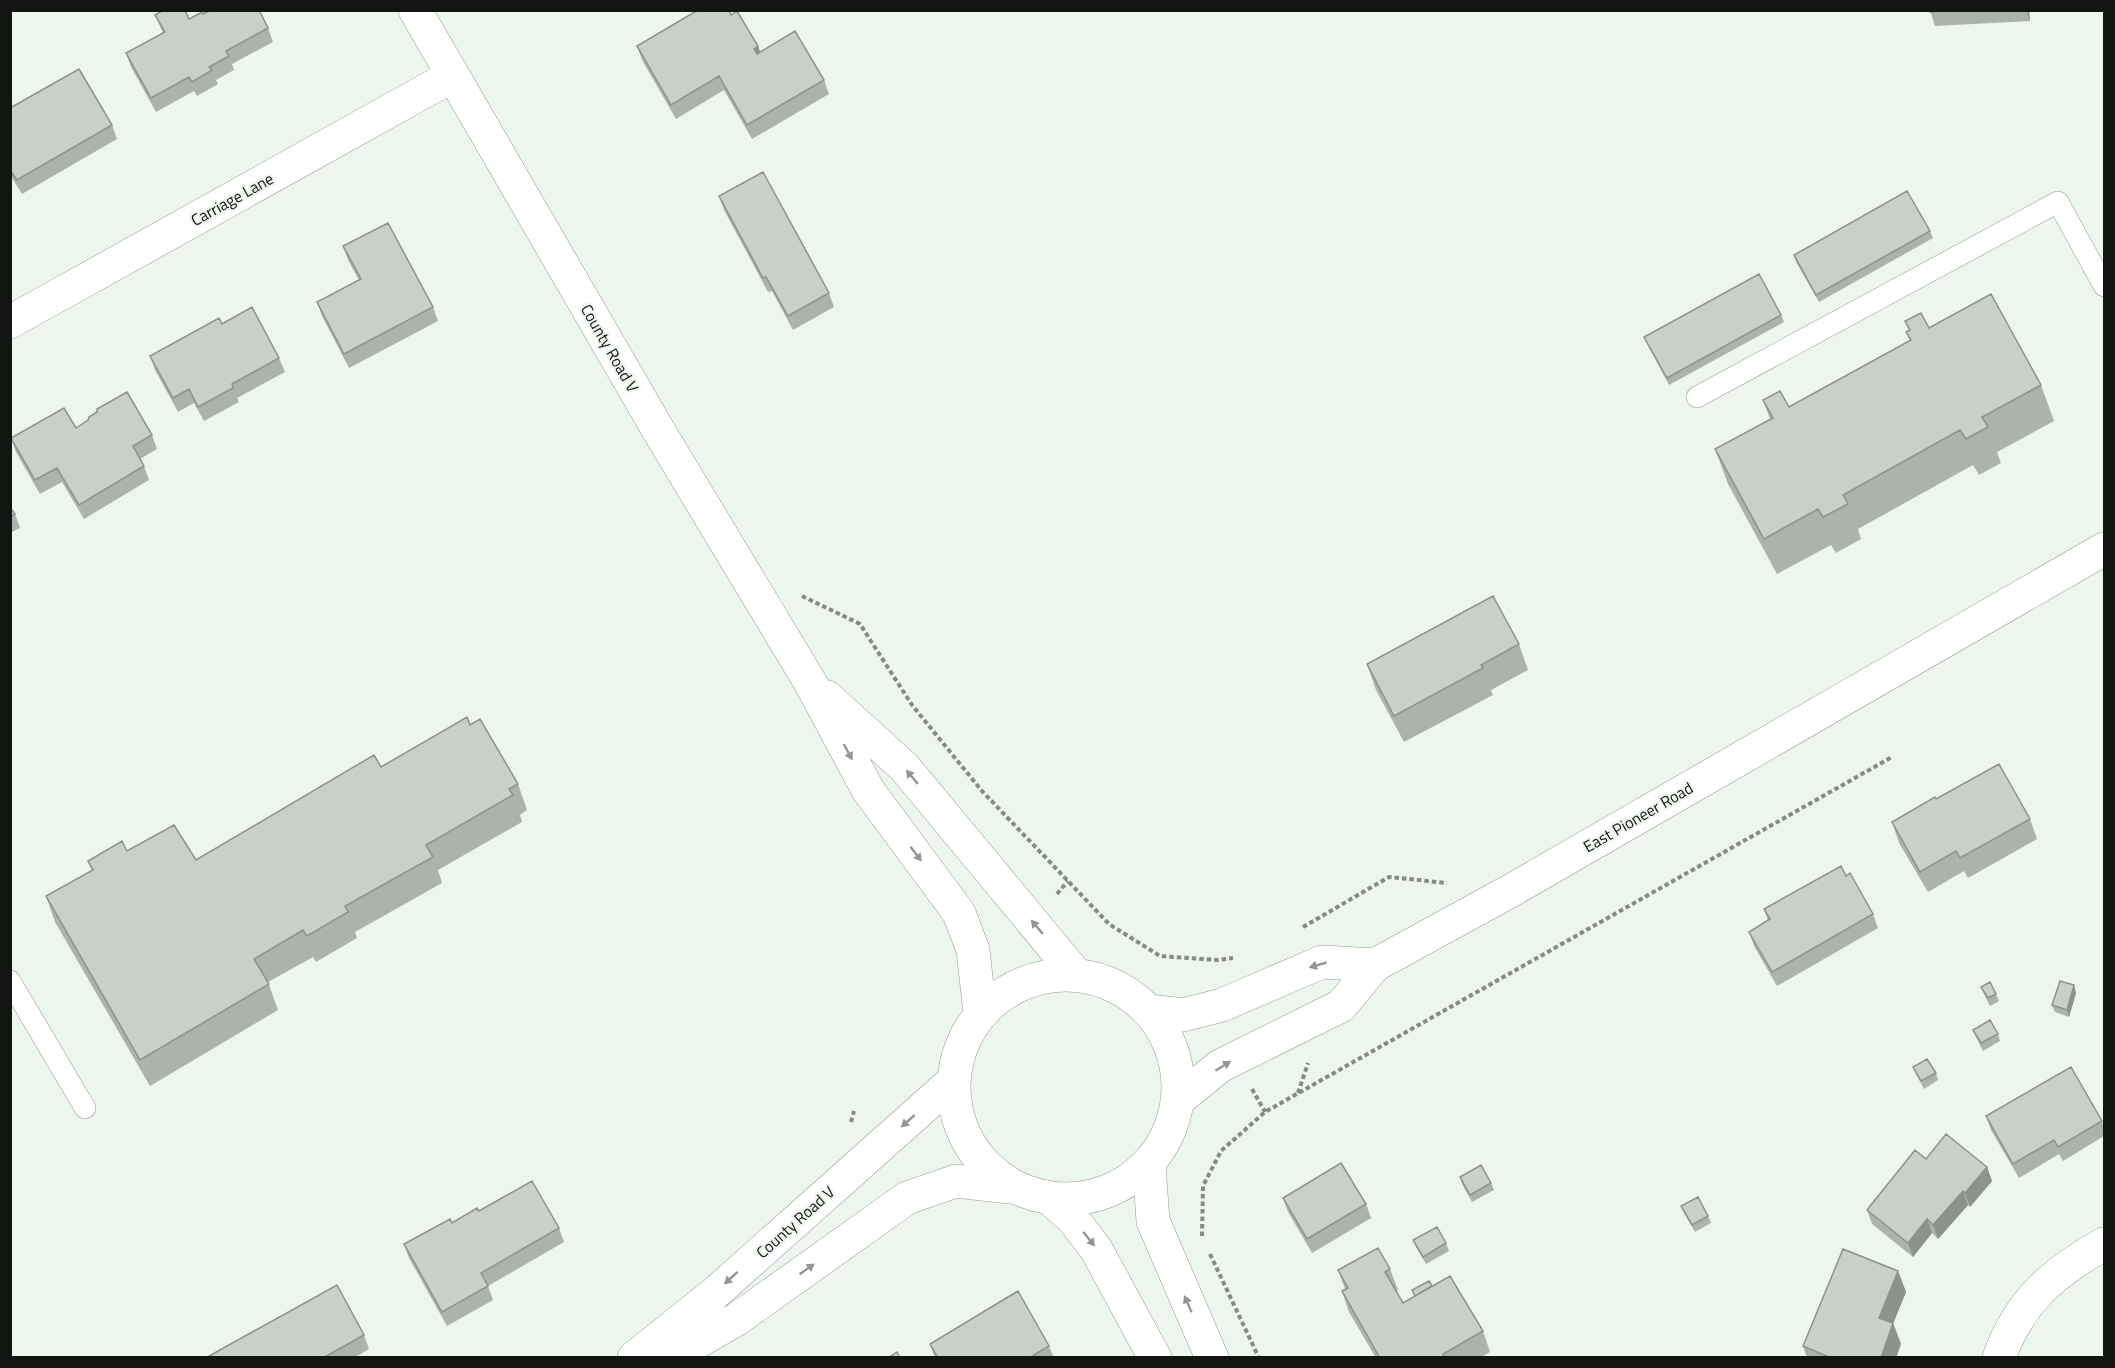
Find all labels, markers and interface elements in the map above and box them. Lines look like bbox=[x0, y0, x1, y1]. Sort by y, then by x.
street label: Carriage Lane bbox=[186, 166, 278, 232]
street label: County Road V bbox=[575, 299, 645, 397]
one-way arrow bbox=[843, 744, 853, 761]
one-way arrow bbox=[906, 769, 919, 785]
street label: East Pioneer Road bbox=[1579, 776, 1697, 858]
one-way arrow bbox=[909, 846, 921, 861]
one-way arrow bbox=[1031, 920, 1044, 935]
one-way arrow bbox=[1308, 961, 1327, 971]
one-way arrow bbox=[1215, 1060, 1231, 1071]
one-way arrow bbox=[901, 1114, 916, 1128]
street label: County Road V bbox=[750, 1180, 840, 1264]
one-way arrow bbox=[1082, 1231, 1095, 1247]
one-way arrow bbox=[799, 1263, 815, 1275]
one-way arrow bbox=[724, 1271, 739, 1284]
one-way arrow bbox=[1184, 1295, 1193, 1312]

